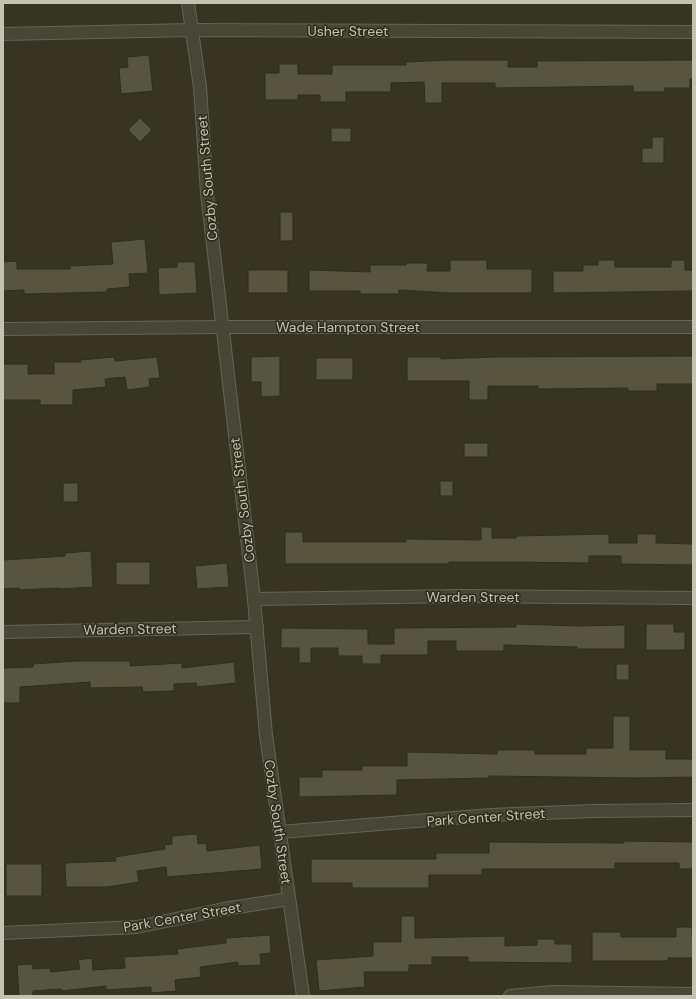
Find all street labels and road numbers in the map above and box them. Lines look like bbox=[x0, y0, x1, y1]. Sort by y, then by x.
street label: Usher Street bbox=[308, 22, 388, 40]
street label: Cozby South Street bbox=[193, 115, 221, 241]
street label: Wade Hampton Street bbox=[276, 318, 420, 336]
street label: Cozby South Street bbox=[225, 436, 259, 564]
street label: Warden Street bbox=[426, 588, 520, 606]
street label: Warden Street bbox=[83, 619, 177, 639]
street label: Cozby South Street bbox=[260, 758, 296, 886]
street label: Park Center Street bbox=[426, 804, 546, 830]
street label: Park Center Street bbox=[122, 898, 242, 936]

